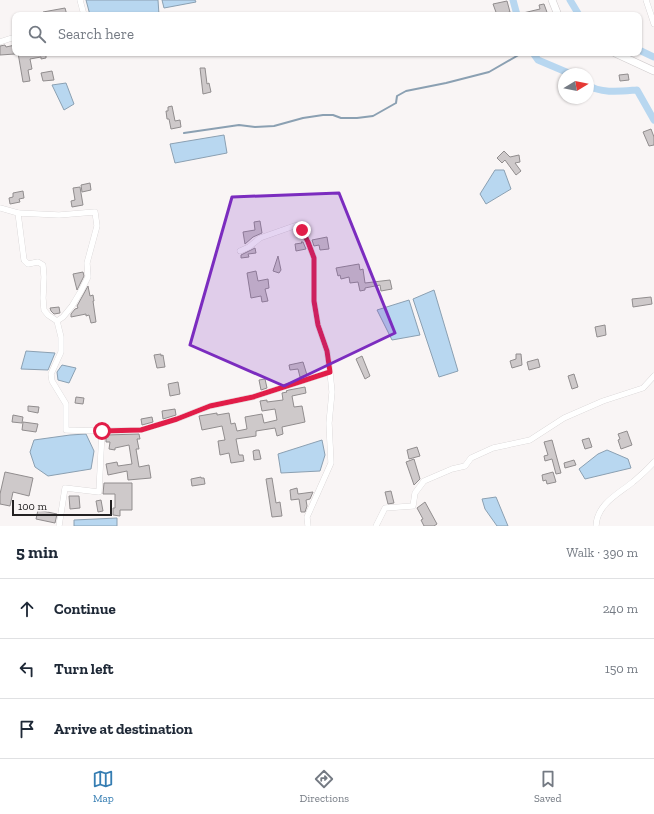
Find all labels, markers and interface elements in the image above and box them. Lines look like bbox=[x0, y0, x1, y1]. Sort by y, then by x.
search box bbox=[12, 12, 642, 56]
icon: search bbox=[26, 23, 48, 45]
text: Search here bbox=[58, 25, 134, 43]
north arrow bbox=[558, 68, 594, 104]
route end bbox=[293, 221, 311, 239]
route start bbox=[93, 422, 111, 440]
scale bar bbox=[12, 498, 112, 517]
text: 100 m bbox=[18, 500, 47, 513]
text: 5 min bbox=[16, 542, 58, 562]
text: Walk · 390 m bbox=[566, 545, 638, 560]
icon: ahead bbox=[16, 598, 38, 620]
text: Continue bbox=[54, 600, 116, 618]
text: 240 m bbox=[603, 601, 638, 616]
icon: left bbox=[16, 658, 38, 680]
text: Turn left bbox=[54, 660, 114, 678]
text: 150 m bbox=[605, 661, 638, 676]
icon: arrive bbox=[16, 718, 38, 740]
text: Arrive at destination bbox=[54, 720, 193, 738]
tab: Map bbox=[92, 768, 114, 805]
tab: Directions bbox=[299, 768, 349, 805]
tab: Saved bbox=[534, 768, 562, 805]

